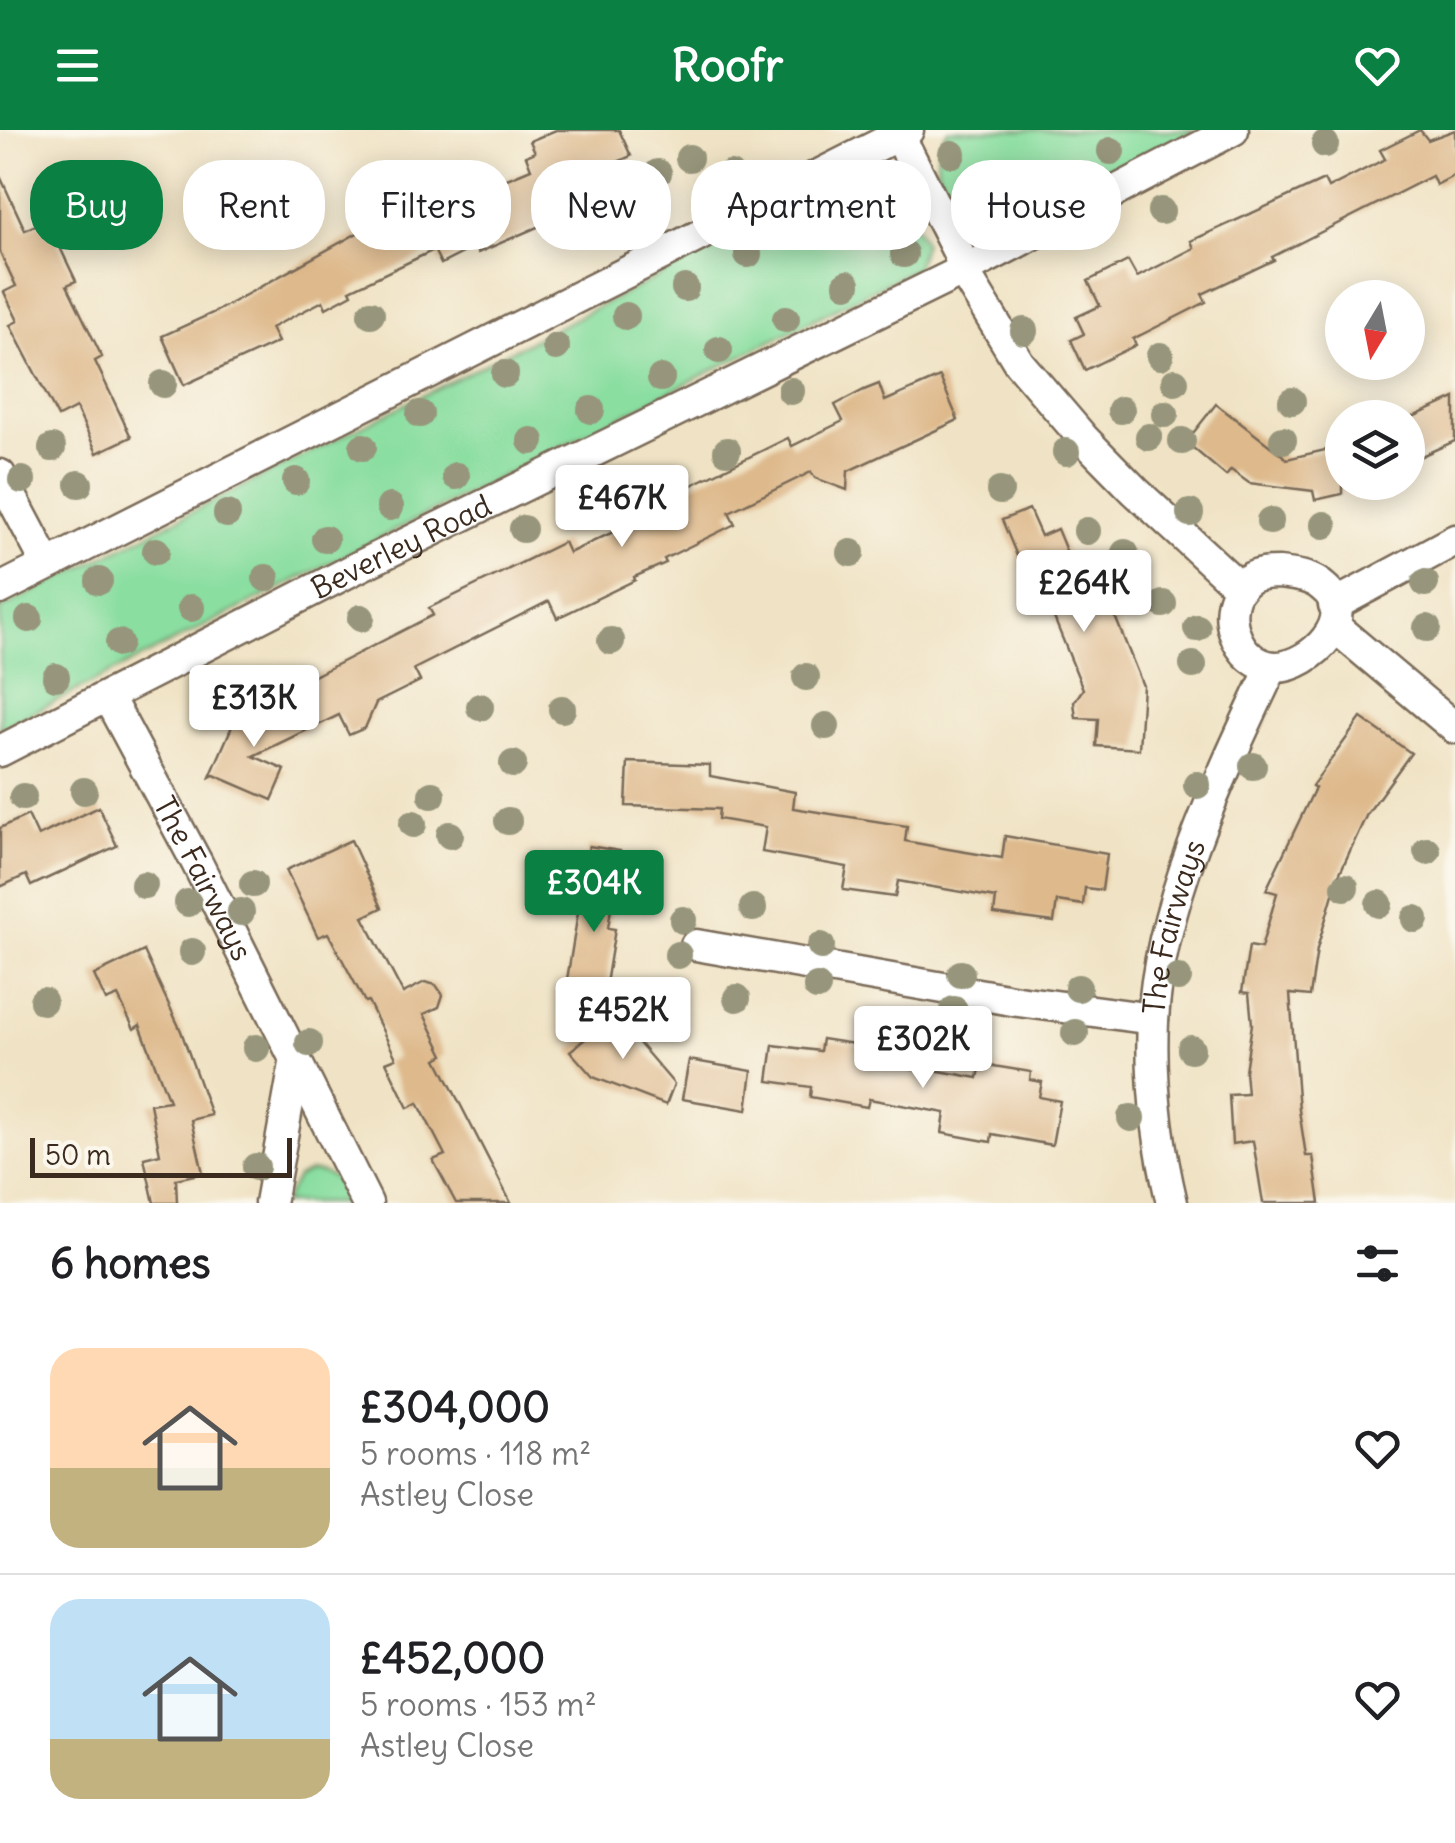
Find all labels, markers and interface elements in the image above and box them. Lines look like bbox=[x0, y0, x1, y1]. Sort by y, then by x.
text: Roofr bbox=[672, 37, 783, 93]
icon: menu bbox=[50, 38, 105, 93]
icon: heart bbox=[1350, 38, 1405, 93]
chip: Buy bbox=[30, 160, 163, 250]
chip: Rent bbox=[183, 160, 325, 250]
chip: Filters bbox=[345, 160, 511, 250]
chip: New bbox=[531, 160, 671, 250]
chip: Apartment bbox=[691, 160, 931, 250]
chip: House bbox=[951, 160, 1121, 250]
north arrow bbox=[1325, 280, 1425, 380]
map controls bbox=[1325, 280, 1425, 500]
button: layers bbox=[1325, 400, 1425, 500]
pin: £467K bbox=[552, 465, 692, 550]
text: £467K bbox=[577, 477, 667, 518]
street label: Beverley Road bbox=[304, 486, 497, 607]
pin: £264K bbox=[1014, 550, 1154, 635]
text: £264K bbox=[1038, 562, 1130, 603]
pin: £313K bbox=[184, 665, 324, 750]
text: £313K bbox=[211, 677, 297, 718]
street label: The Fairways bbox=[146, 790, 262, 967]
street label: The Fairways bbox=[1134, 834, 1213, 1016]
pin: £304K bbox=[524, 850, 664, 935]
text: £304K bbox=[547, 862, 641, 903]
pin: £452K bbox=[553, 977, 693, 1062]
text: £452K bbox=[578, 989, 668, 1030]
pin: £302K bbox=[853, 1006, 993, 1091]
text: £302K bbox=[876, 1018, 970, 1059]
scale bar bbox=[30, 1133, 292, 1178]
text: 50 m bbox=[45, 1137, 111, 1173]
icon: filters bbox=[1350, 1236, 1405, 1291]
text: 6 homes bbox=[50, 1237, 211, 1289]
text: £304,000 bbox=[360, 1381, 550, 1433]
icon: home bbox=[130, 1388, 250, 1508]
icon: heart bbox=[1350, 1421, 1405, 1476]
text: 5 rooms · 118 m² bbox=[360, 1433, 591, 1474]
text: Astley Close bbox=[360, 1474, 534, 1515]
text: £452,000 bbox=[360, 1632, 545, 1684]
icon: home bbox=[130, 1639, 250, 1759]
icon: heart bbox=[1350, 1672, 1405, 1727]
text: 5 rooms · 153 m² bbox=[360, 1684, 597, 1725]
text: Astley Close bbox=[360, 1725, 534, 1766]

